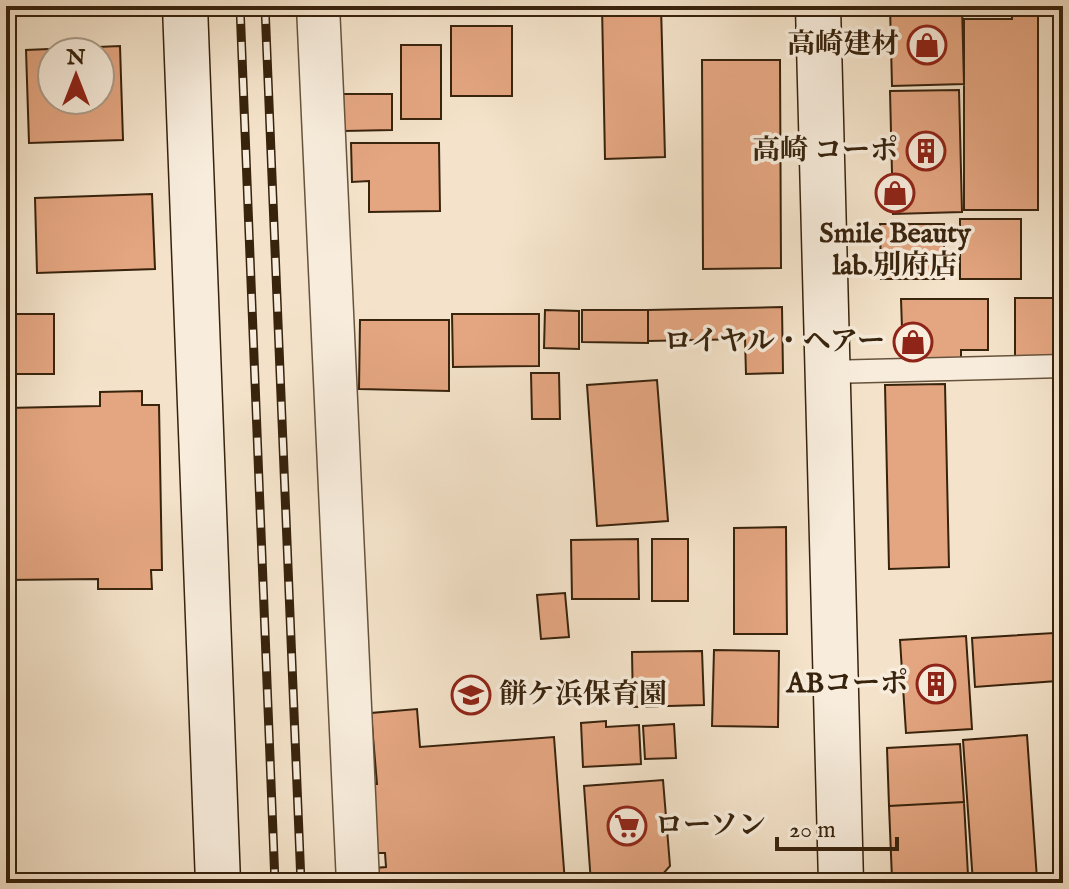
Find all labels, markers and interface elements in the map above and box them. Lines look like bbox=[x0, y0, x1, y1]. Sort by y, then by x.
shop icon: 高崎建材 bbox=[906, 24, 948, 66]
place label: 高崎建材 bbox=[787, 28, 899, 63]
north arrow bbox=[36, 36, 116, 116]
text: N bbox=[65, 44, 86, 72]
building icon: 高崎 コーポ bbox=[905, 130, 947, 172]
place label: 高崎 コーポ bbox=[752, 134, 898, 169]
shop icon: Smile Beauty lab.別府店 bbox=[874, 172, 916, 214]
place label: Smile Beauty lab.別府店 bbox=[819, 217, 972, 284]
shop icon: ロイヤル・ヘアー bbox=[892, 321, 934, 363]
place label: ロイヤル・ヘアー bbox=[664, 325, 885, 360]
building icon: ABコーポ bbox=[915, 663, 957, 705]
place label: ABコーポ bbox=[786, 667, 908, 702]
school or university icon: 餅ケ浜保育園 bbox=[450, 674, 492, 716]
place label: 餅ケ浜保育園 bbox=[499, 678, 667, 713]
scale bar bbox=[777, 801, 897, 851]
supermarket icon: ローソン bbox=[606, 805, 648, 847]
place label: ローソン bbox=[655, 809, 766, 844]
text: 20 m bbox=[789, 815, 836, 846]

